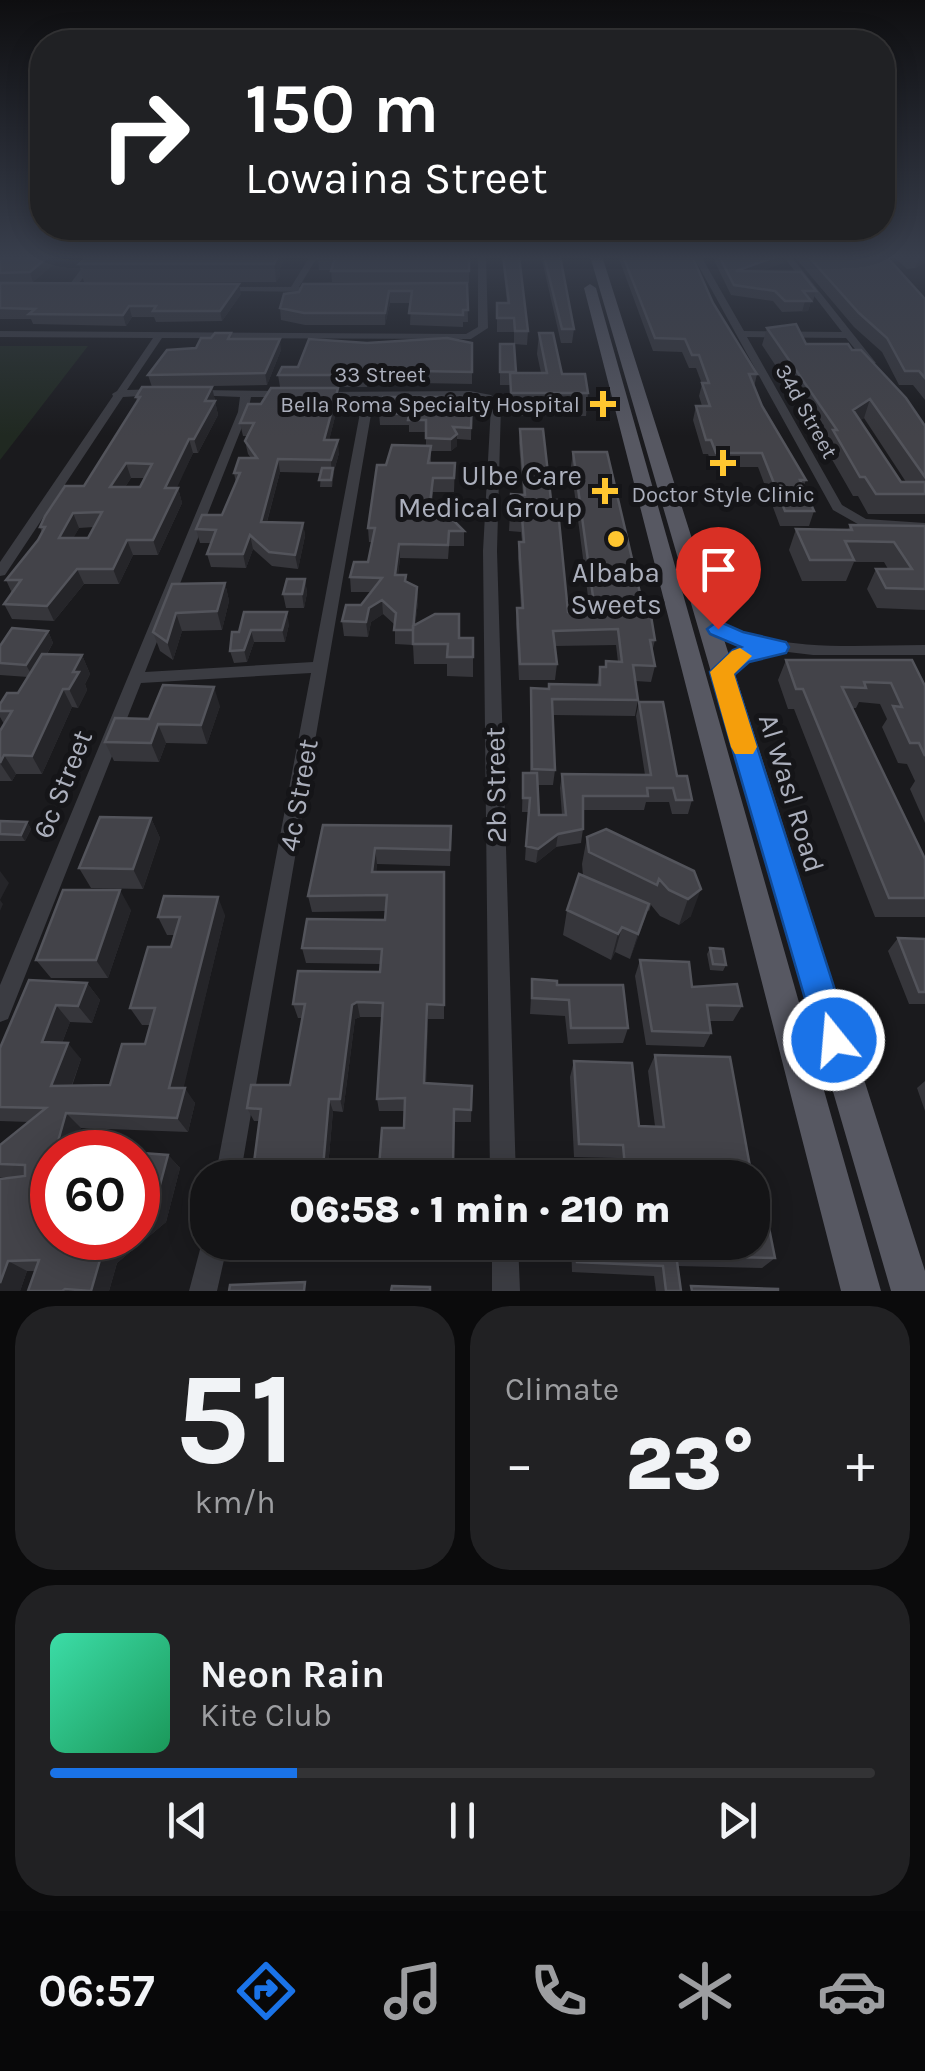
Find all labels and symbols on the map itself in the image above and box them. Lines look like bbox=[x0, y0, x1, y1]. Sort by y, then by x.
street label: 34d Street bbox=[770, 360, 843, 463]
street label: 33 Street bbox=[334, 362, 426, 388]
marker: Bella Roma Specialty Hospital bbox=[590, 391, 616, 417]
place label: Bella Roma Specialty Hospital bbox=[280, 392, 580, 418]
marker: Doctor Style Clinic bbox=[710, 450, 736, 476]
place label: Ulbe Care Medical Group bbox=[398, 459, 582, 524]
marker: Ulbe Care Medical Group bbox=[592, 478, 618, 504]
place label: Doctor Style Clinic bbox=[631, 482, 815, 508]
pin bbox=[676, 527, 761, 630]
marker: Albaba Sweets bbox=[605, 528, 627, 550]
place label: Albaba Sweets bbox=[570, 556, 662, 621]
street label: Al Wasl Road bbox=[752, 710, 831, 876]
street label: 6c Street bbox=[26, 725, 99, 843]
street label: 2b Street bbox=[478, 727, 513, 843]
street label: 4c Street bbox=[272, 736, 325, 854]
position arrow bbox=[782, 988, 886, 1092]
speed limit sign: 60 bbox=[30, 1130, 160, 1260]

